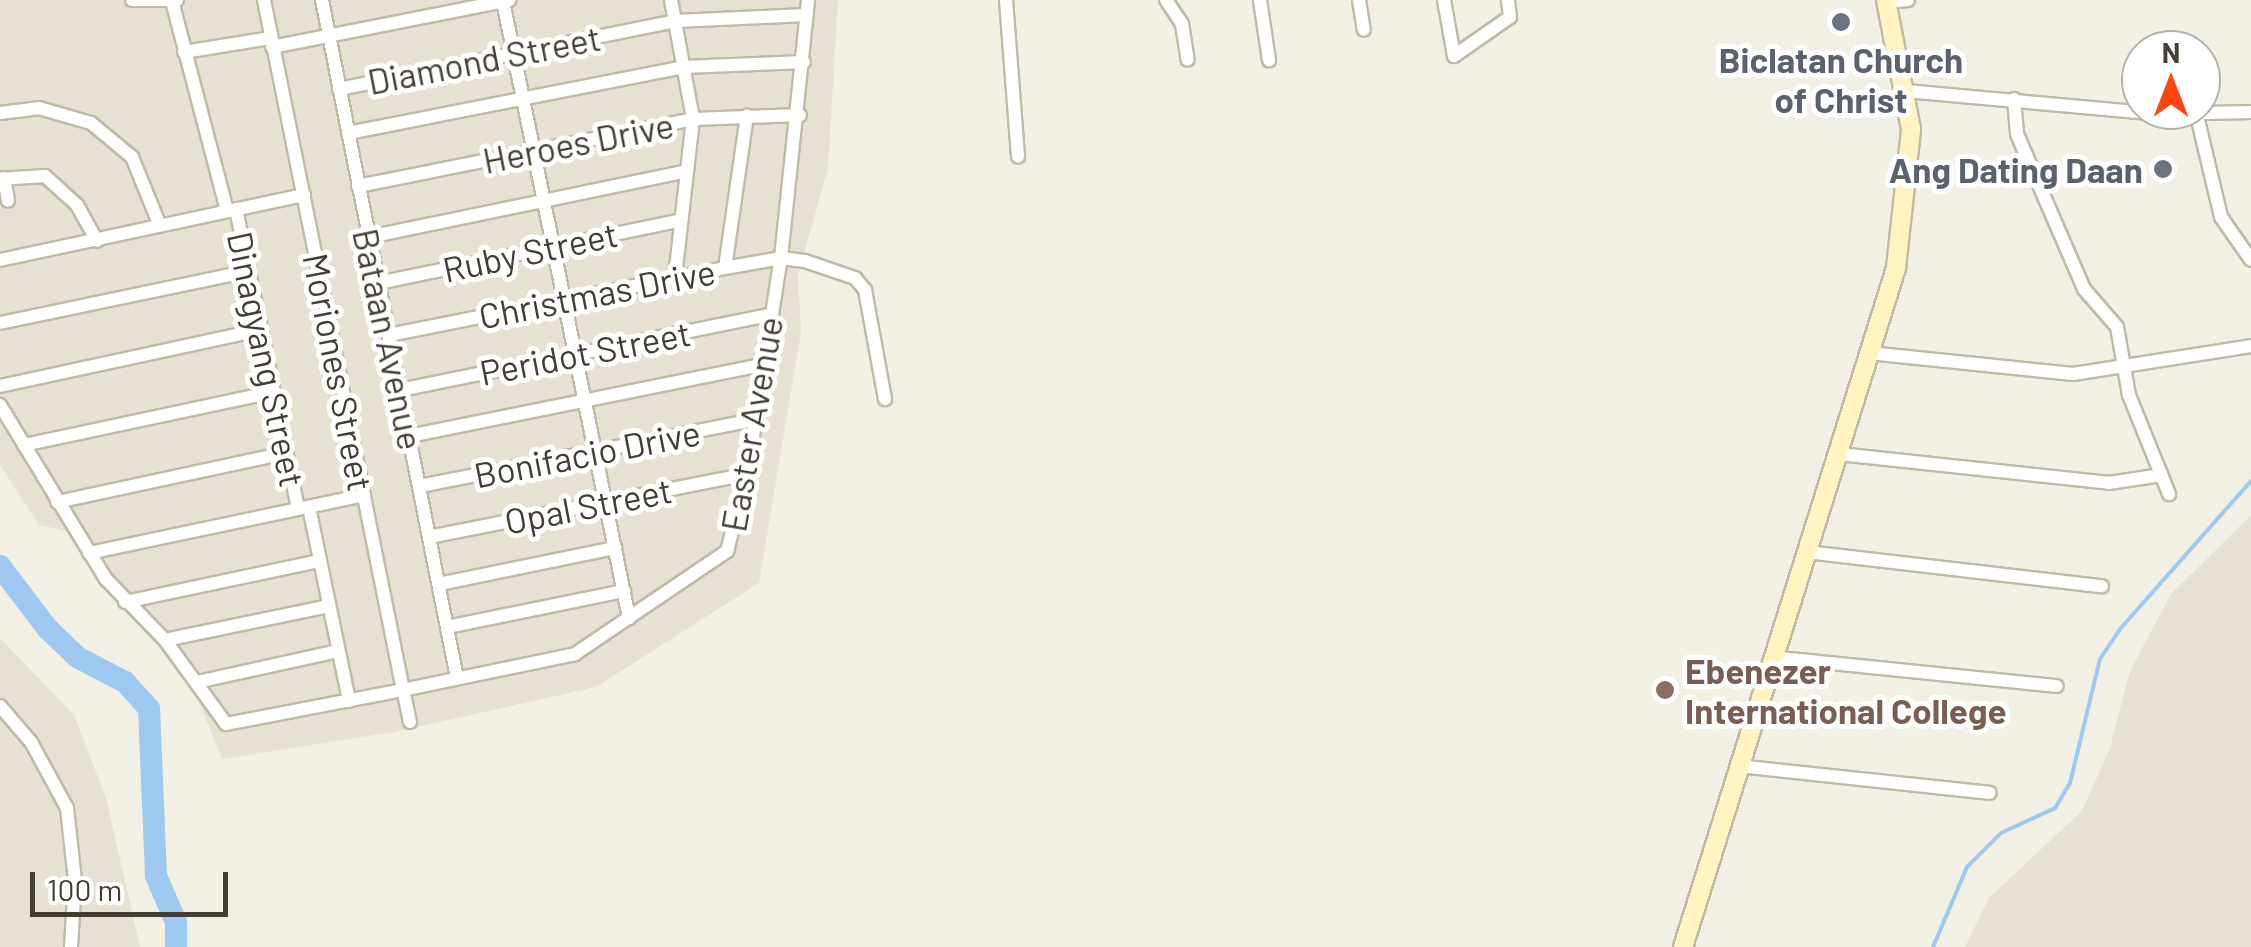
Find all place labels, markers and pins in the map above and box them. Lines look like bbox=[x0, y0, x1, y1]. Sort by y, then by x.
marker: Biclatan Church of Christ bbox=[1830, 11, 1852, 33]
place label: Biclatan Church of Christ bbox=[1719, 38, 1963, 120]
place label: Ang Dating Daan bbox=[1889, 148, 2143, 190]
marker: Ang Dating Daan bbox=[2152, 158, 2174, 180]
place label: Ebenezer International College bbox=[1685, 649, 2007, 731]
marker: Ebenezer International College bbox=[1654, 679, 1676, 701]

